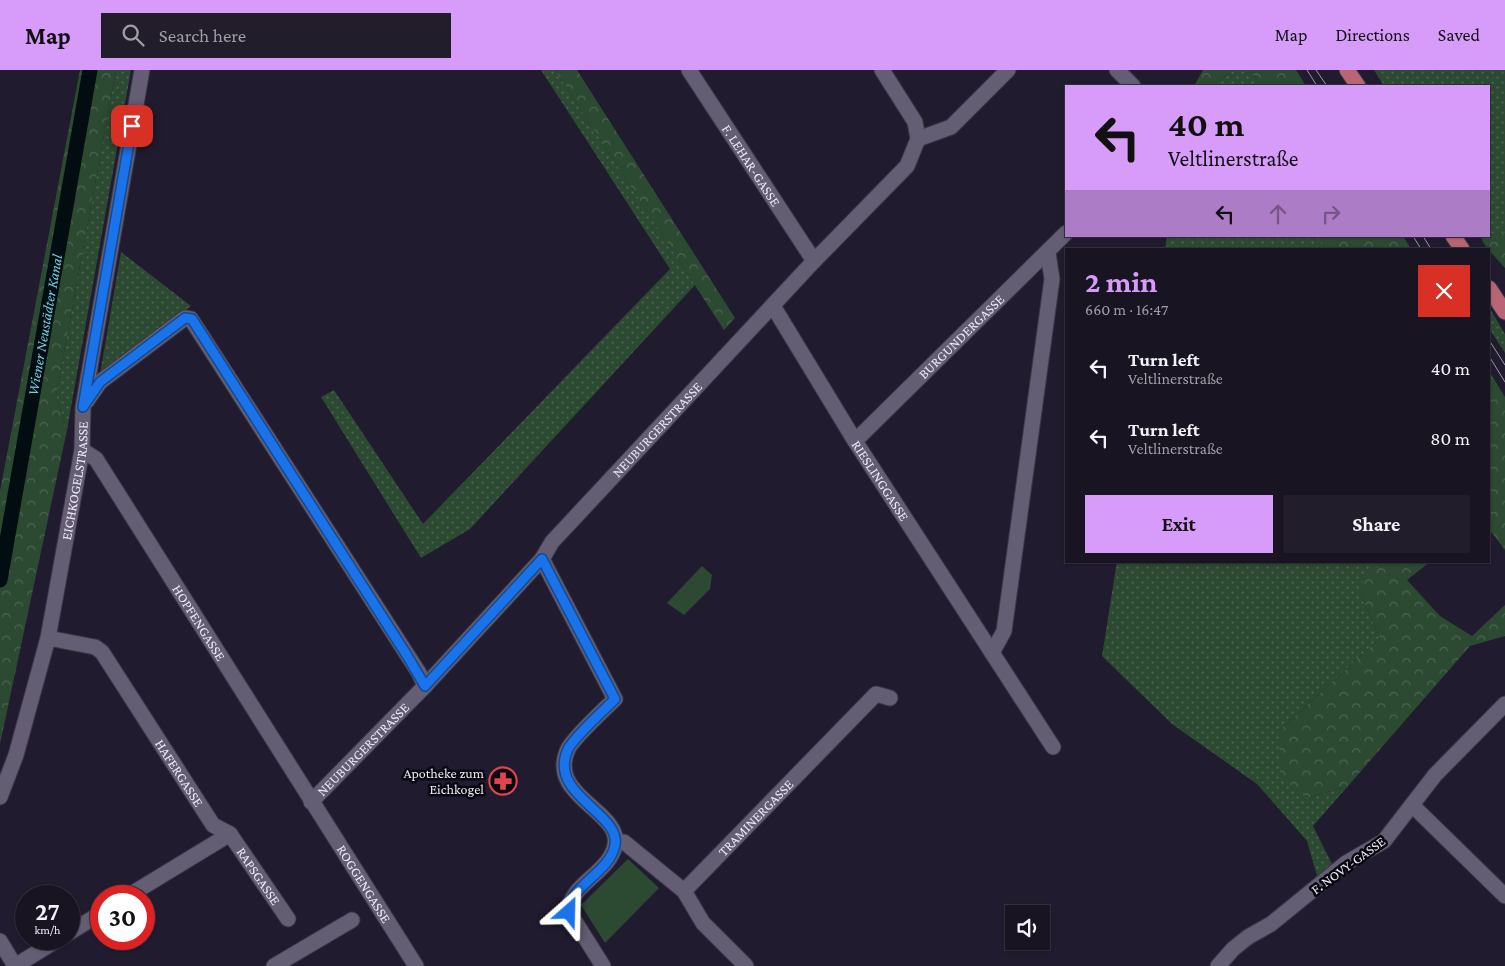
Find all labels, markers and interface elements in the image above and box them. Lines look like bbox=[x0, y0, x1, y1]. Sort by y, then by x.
search box bbox=[101, 13, 451, 58]
icon: search bbox=[119, 21, 147, 49]
text: Map bbox=[25, 22, 71, 49]
text: Search here bbox=[159, 25, 246, 46]
text: Map bbox=[1275, 25, 1307, 45]
text: Directions bbox=[1335, 25, 1410, 45]
text: Saved bbox=[1438, 25, 1480, 45]
pin bbox=[111, 105, 153, 147]
icon: left bbox=[1085, 105, 1150, 170]
text: 40 m bbox=[1168, 105, 1245, 144]
icon: arrive bbox=[118, 112, 146, 140]
street label: F. LEHAR-GASSE bbox=[719, 121, 784, 210]
text: Veltlinerstraße bbox=[1168, 146, 1298, 171]
icon: left bbox=[1211, 200, 1239, 228]
icon: ahead bbox=[1264, 200, 1292, 228]
icon: right bbox=[1317, 200, 1345, 228]
water label: Wiener Neustädter Kanal bbox=[25, 253, 65, 397]
text: 2 min bbox=[1085, 265, 1157, 298]
button: close bbox=[1418, 265, 1470, 317]
street label: BURGUNDERGASSE bbox=[915, 291, 1007, 382]
text: 660 m · 16:47 bbox=[1085, 301, 1168, 318]
text: Turn left bbox=[1128, 349, 1200, 370]
icon: left bbox=[1085, 354, 1113, 382]
text: 40 m bbox=[1431, 358, 1470, 379]
text: Veltlinerstraße bbox=[1128, 370, 1223, 387]
street label: NEUBURGERSTRASSE bbox=[609, 378, 706, 480]
text: Turn left bbox=[1128, 419, 1200, 440]
street label: EICHKOGELSTRASSE bbox=[58, 421, 91, 541]
icon: left bbox=[1085, 424, 1113, 452]
text: 80 m bbox=[1430, 428, 1470, 449]
street label: RIESLINGGASSE bbox=[849, 437, 913, 524]
text: Veltlinerstraße bbox=[1128, 440, 1223, 457]
button: Exit bbox=[1085, 495, 1273, 553]
button: Share bbox=[1283, 495, 1470, 553]
street label: HOPFENGASSE bbox=[169, 582, 229, 664]
street label: NEUBURGERSTRASSE bbox=[314, 699, 412, 799]
street label: HAFERGASSE bbox=[152, 736, 207, 810]
place label: Apotheke zum Eichkogel bbox=[403, 765, 484, 797]
pharmacy icon: Apotheke zum Eichkogel bbox=[488, 766, 518, 796]
street label: TRAMINERGASSE bbox=[715, 776, 797, 859]
street label: F. NOVY-GASSE bbox=[1308, 832, 1389, 897]
street label: ROGGENGASSE bbox=[334, 842, 395, 926]
street label: RAPSGASSE bbox=[233, 844, 284, 908]
speed limit sign: 30 bbox=[90, 885, 155, 950]
position arrow bbox=[542, 885, 594, 937]
text: 27 bbox=[35, 898, 60, 925]
map controls bbox=[1005, 905, 1050, 950]
button: sound bbox=[1005, 905, 1050, 950]
text: km/h bbox=[35, 923, 60, 937]

